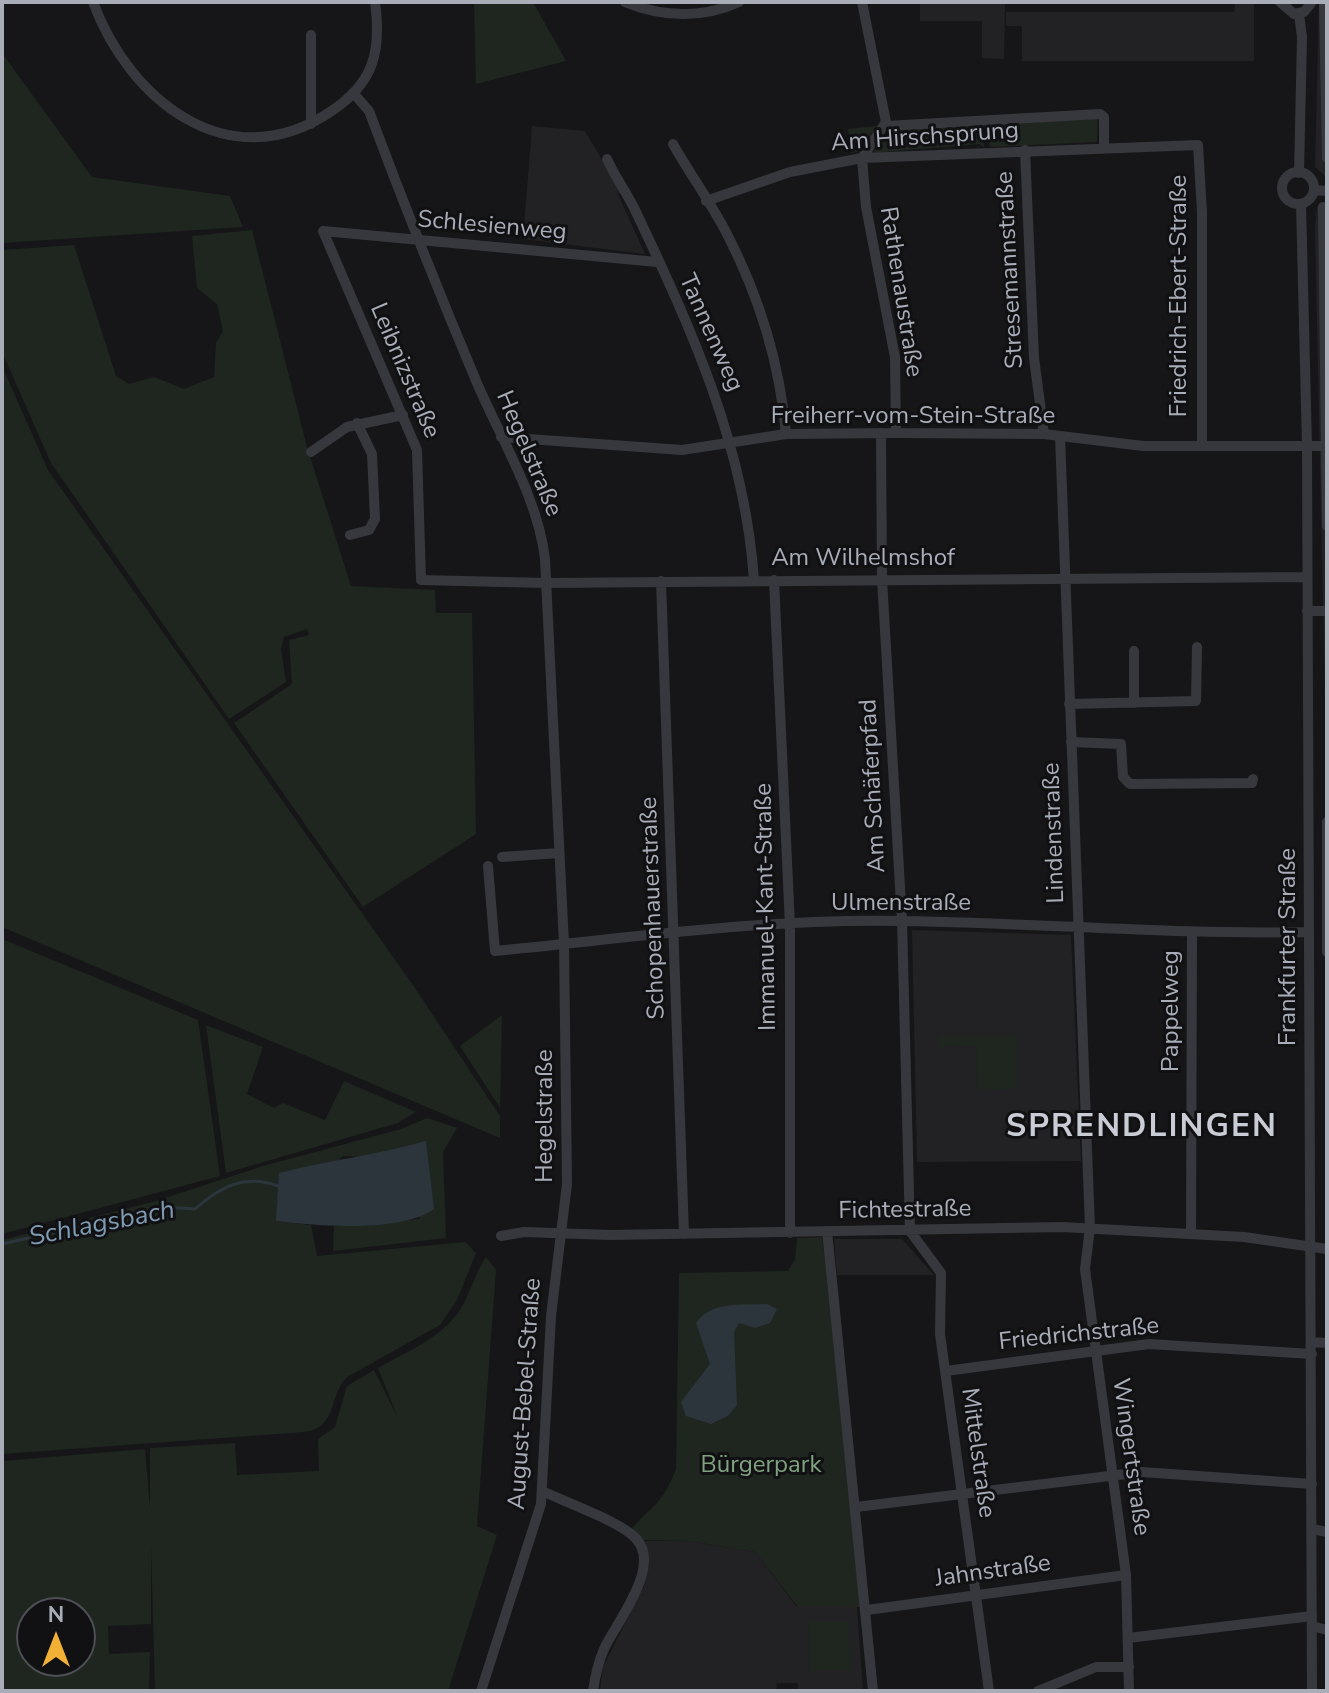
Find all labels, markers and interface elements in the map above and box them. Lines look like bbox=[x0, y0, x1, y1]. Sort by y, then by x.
street label: Am Hirschsprung bbox=[830, 117, 1020, 159]
street label: Stresemannstraße bbox=[991, 171, 1031, 369]
street label: Friedrich-Ebert-Straße bbox=[1166, 175, 1194, 417]
street label: Rathenaustraße bbox=[872, 205, 928, 379]
street label: Schlesienweg bbox=[416, 206, 568, 248]
street label: Tannenweg bbox=[671, 270, 749, 396]
street label: Leibnizstraße bbox=[363, 299, 445, 443]
street label: Hegelstraße bbox=[489, 387, 567, 521]
street label: Freiherr-vom-Stein-Straße bbox=[771, 403, 1055, 431]
street label: Am Wilhelmshof bbox=[771, 545, 955, 573]
street label: Am Schäferpfad bbox=[855, 698, 893, 874]
street label: Lindenstraße bbox=[1038, 762, 1072, 904]
street label: Immanuel-Kant-Straße bbox=[750, 783, 784, 1031]
street label: Schopenhauerstraße bbox=[636, 796, 672, 1020]
street label: Frankfurter Straße bbox=[1275, 848, 1303, 1046]
street label: Ulmenstraße bbox=[831, 890, 971, 918]
street label: Pappelweg bbox=[1158, 950, 1186, 1072]
street label: Hegelstraße bbox=[532, 1049, 560, 1183]
district label: SPRENDLINGEN bbox=[1006, 1109, 1278, 1147]
street label: Fichtestraße bbox=[838, 1195, 972, 1227]
water label: Schlagsbach bbox=[27, 1196, 177, 1254]
street label: August-Bebel-Straße bbox=[504, 1277, 548, 1511]
street label: Friedrichstraße bbox=[997, 1312, 1161, 1358]
street label: Wingertstraße bbox=[1105, 1376, 1155, 1538]
street label: Mittelstraße bbox=[954, 1386, 1000, 1520]
park label: Bürgerpark bbox=[701, 1452, 821, 1480]
street label: Jahnstraße bbox=[933, 1550, 1053, 1594]
north arrow bbox=[16, 1597, 96, 1677]
text: N bbox=[48, 1600, 64, 1630]

